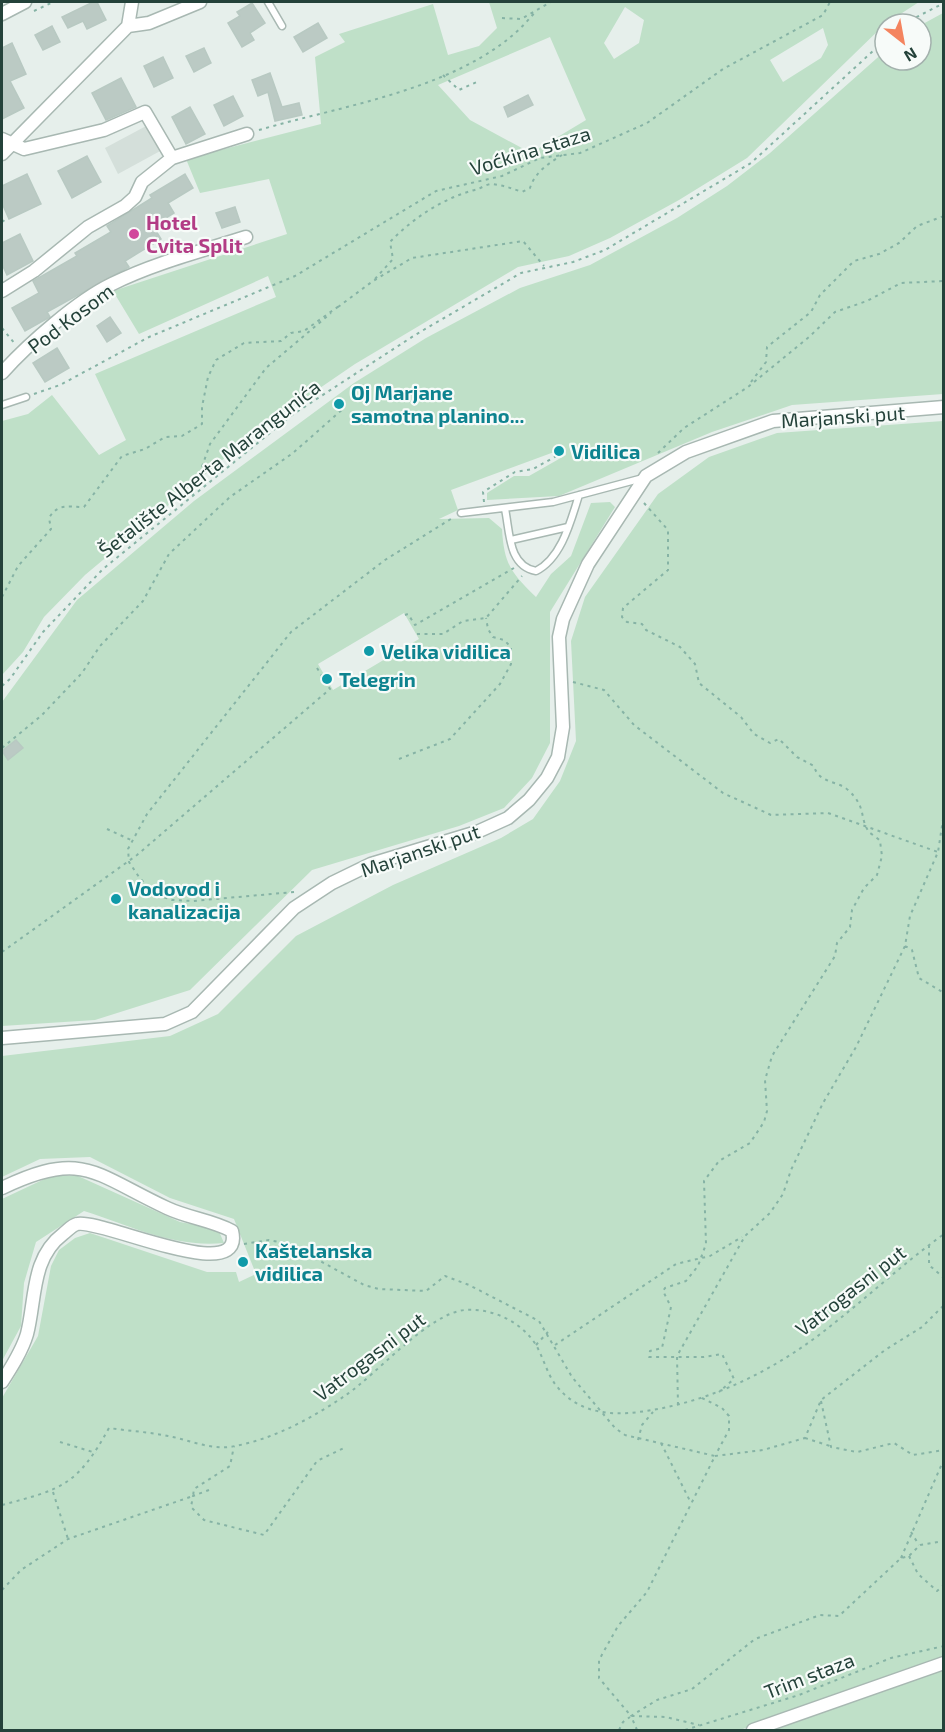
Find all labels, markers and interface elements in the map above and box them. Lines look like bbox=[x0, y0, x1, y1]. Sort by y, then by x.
north arrow bbox=[873, 12, 933, 72]
text: N bbox=[901, 44, 921, 66]
street label: Voćkina staza bbox=[467, 120, 593, 180]
place label: Hotel Cvita Split bbox=[146, 210, 242, 257]
marker: Hotel Cvita Split bbox=[127, 227, 141, 241]
street label: Pod Kosom bbox=[22, 278, 118, 358]
street label: Šetalište Alberta Marangunića bbox=[93, 374, 325, 562]
place label: Oj Marjane samotna planino... bbox=[351, 380, 524, 427]
marker: Oj Marjane samotna planino... bbox=[332, 397, 346, 411]
street label: Marjanski put bbox=[780, 400, 906, 432]
place label: Vidilica bbox=[571, 439, 640, 463]
marker: Vidilica bbox=[552, 444, 566, 458]
place label: Velika vidilica bbox=[381, 639, 511, 663]
marker: Velika vidilica bbox=[362, 644, 376, 658]
place label: Telegrin bbox=[339, 667, 416, 691]
marker: Telegrin bbox=[320, 672, 334, 686]
street label: Marjanski put bbox=[357, 818, 483, 882]
place label: Vodovod i kanalizacija bbox=[128, 876, 241, 923]
marker: Vodovod i kanalizacija bbox=[109, 892, 123, 906]
place label: Kaštelanska vidilica bbox=[255, 1238, 372, 1285]
street label: Vatrogasni put bbox=[790, 1239, 910, 1340]
marker: Kaštelanska vidilica bbox=[236, 1255, 250, 1269]
street label: Vatrogasni put bbox=[309, 1306, 430, 1406]
street label: Trim staza bbox=[761, 1647, 857, 1703]

